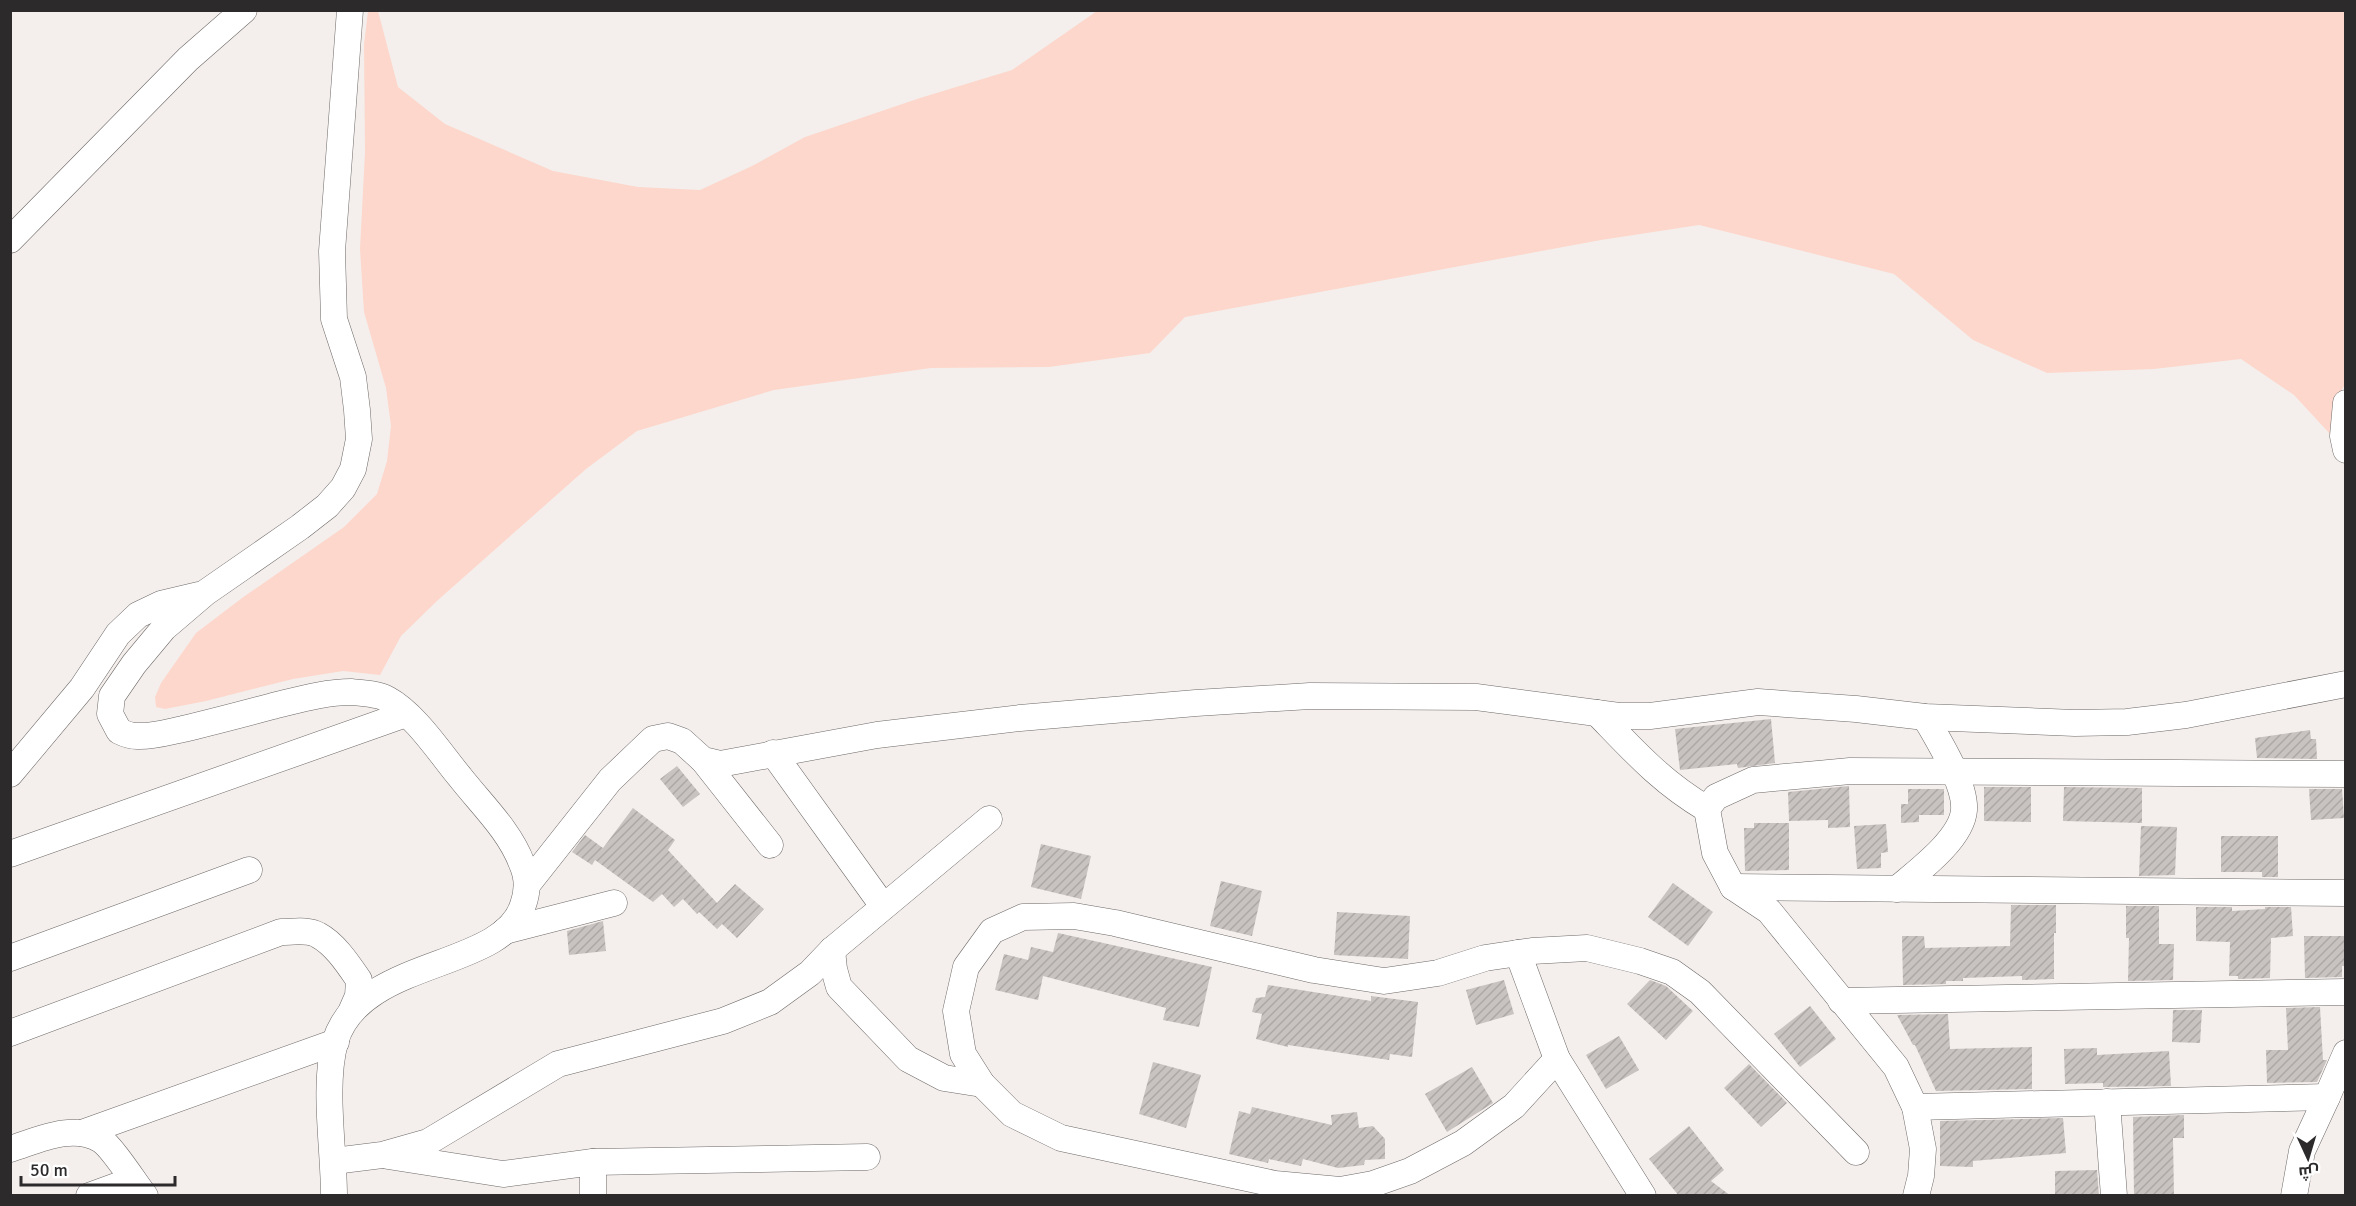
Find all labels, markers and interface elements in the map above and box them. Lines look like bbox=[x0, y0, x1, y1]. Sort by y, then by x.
north arrow bbox=[2278, 1128, 2338, 1188]
scale bar bbox=[21, 1149, 176, 1187]
text: 50 m bbox=[30, 1159, 68, 1181]
text: ش bbox=[2298, 1161, 2320, 1183]

